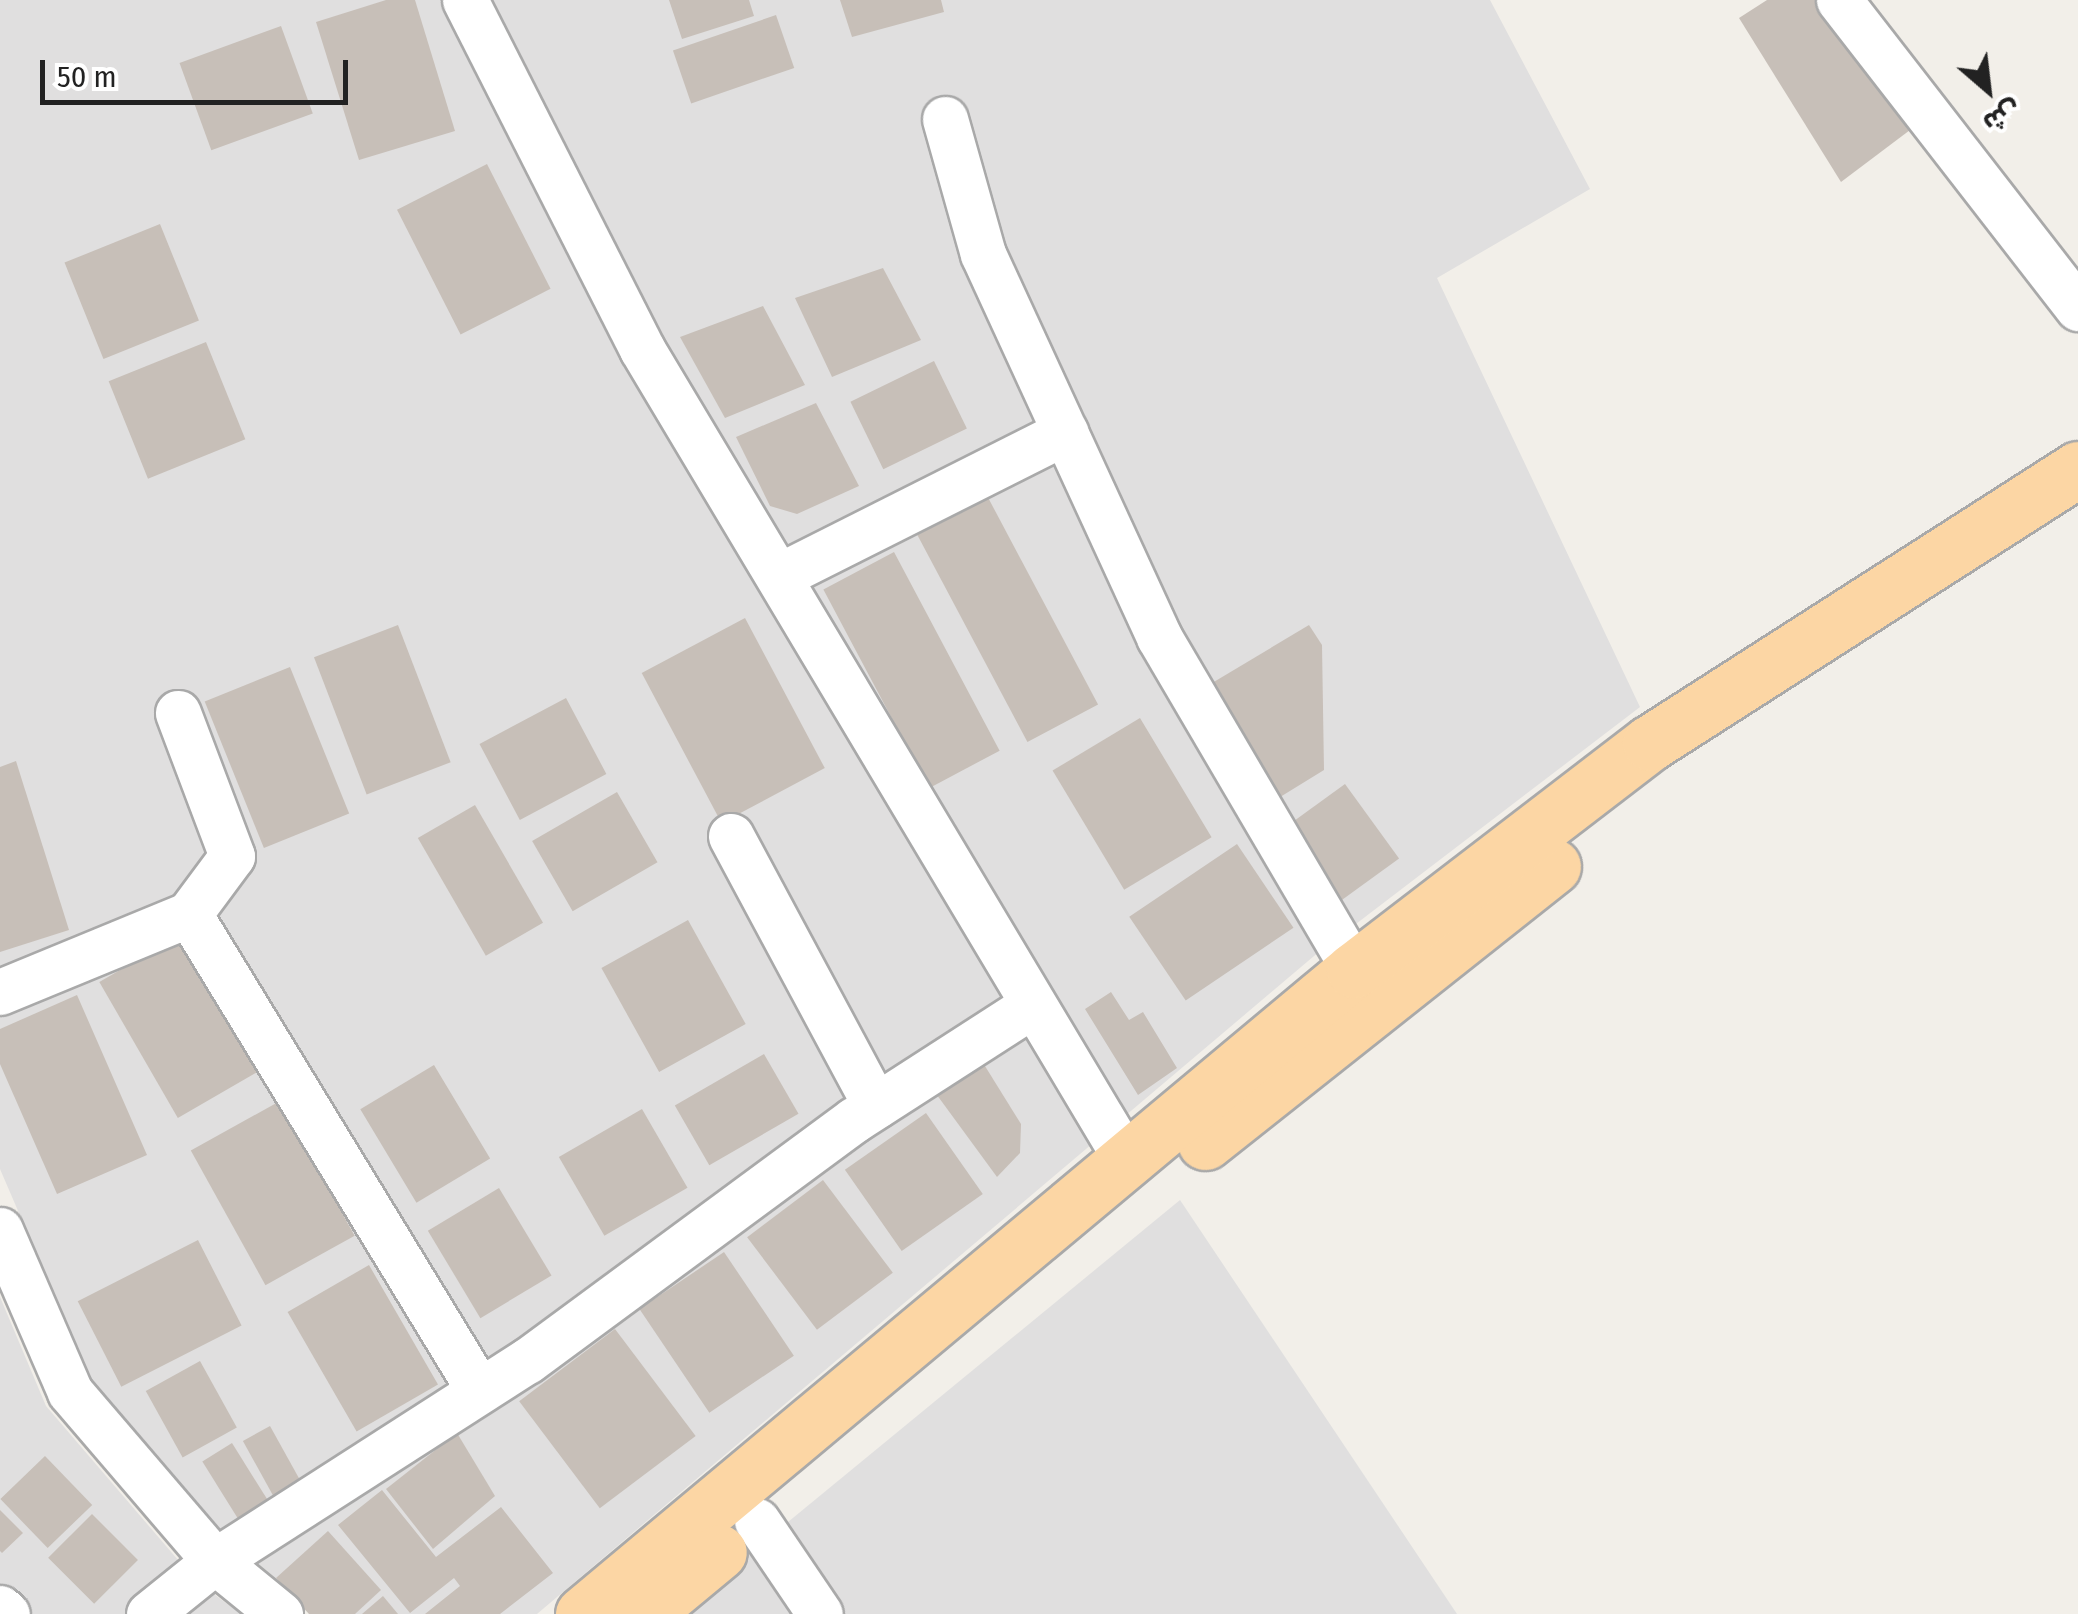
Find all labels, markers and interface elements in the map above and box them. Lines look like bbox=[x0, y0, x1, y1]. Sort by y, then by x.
scale bar bbox=[45, 40, 352, 102]
north arrow bbox=[1938, 40, 2038, 140]
text: 50 m bbox=[57, 59, 117, 95]
text: ش bbox=[1978, 93, 2027, 141]

